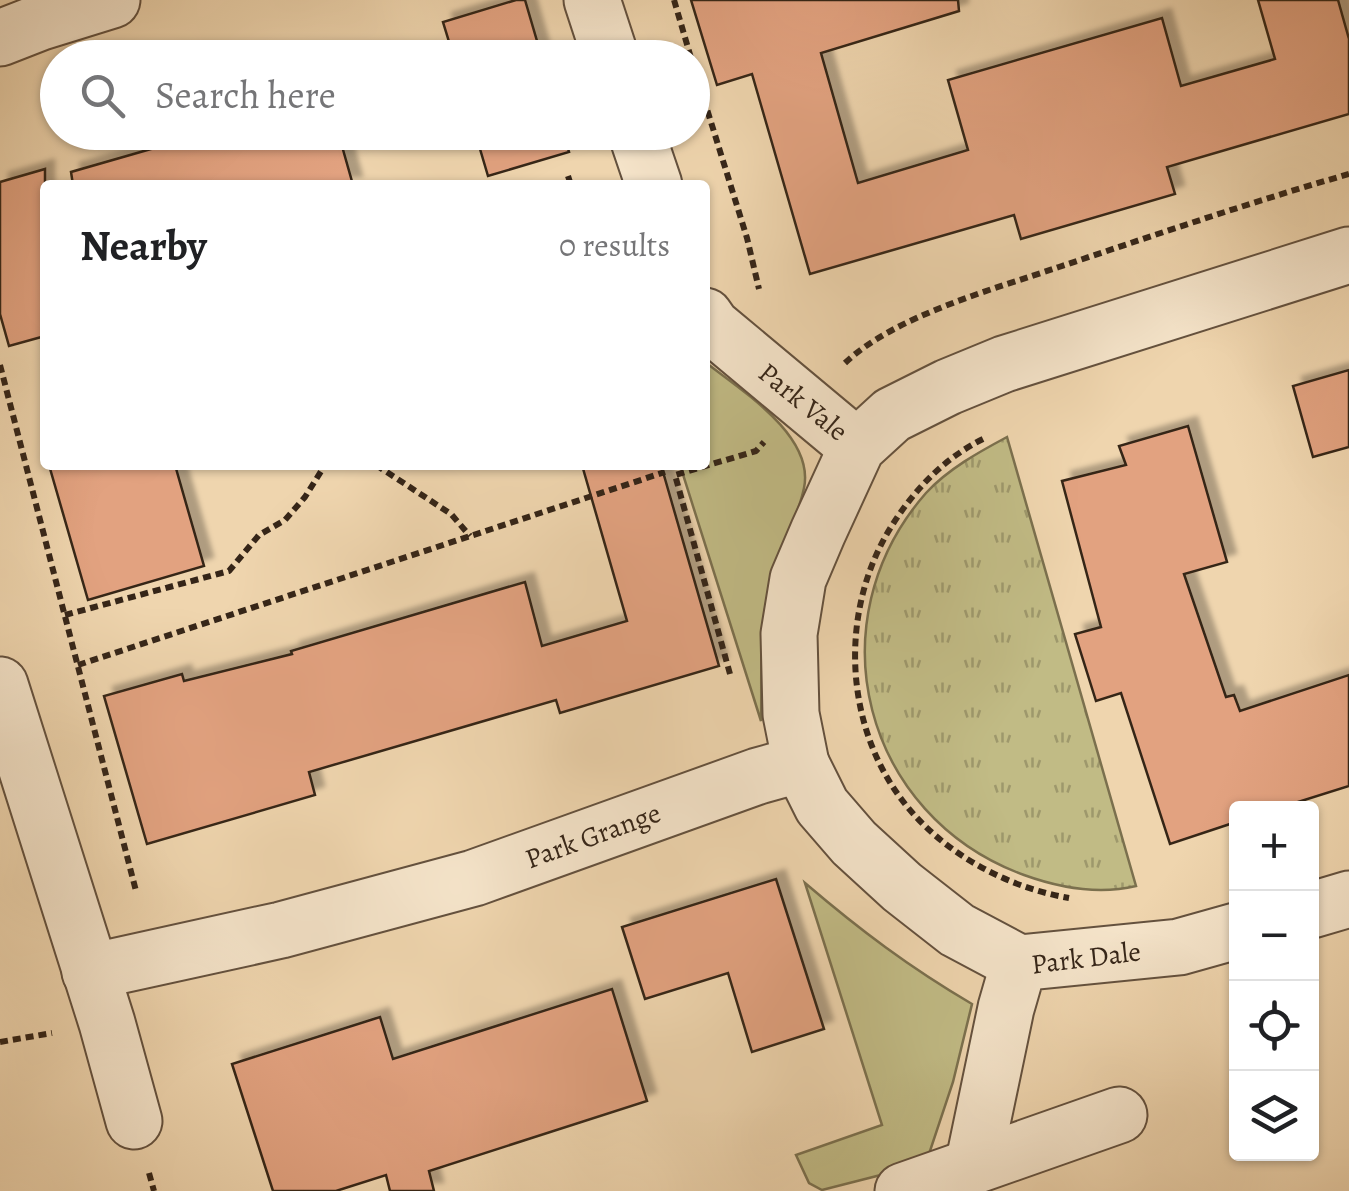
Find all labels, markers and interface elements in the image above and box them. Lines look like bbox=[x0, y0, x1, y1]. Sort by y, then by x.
search box bbox=[40, 40, 710, 150]
icon: search bbox=[75, 68, 130, 123]
text: Search here bbox=[155, 69, 336, 121]
text: Nearby bbox=[80, 217, 207, 274]
text: 0 results bbox=[559, 223, 670, 267]
street label: Park Vale bbox=[750, 354, 856, 450]
street label: Park Grange bbox=[520, 794, 666, 878]
map controls bbox=[1229, 801, 1319, 1161]
button: + bbox=[1229, 801, 1319, 891]
button: − bbox=[1229, 891, 1319, 981]
street label: Park Dale bbox=[1029, 932, 1143, 984]
button: locate bbox=[1229, 981, 1319, 1071]
button: layers bbox=[1229, 1071, 1319, 1161]

